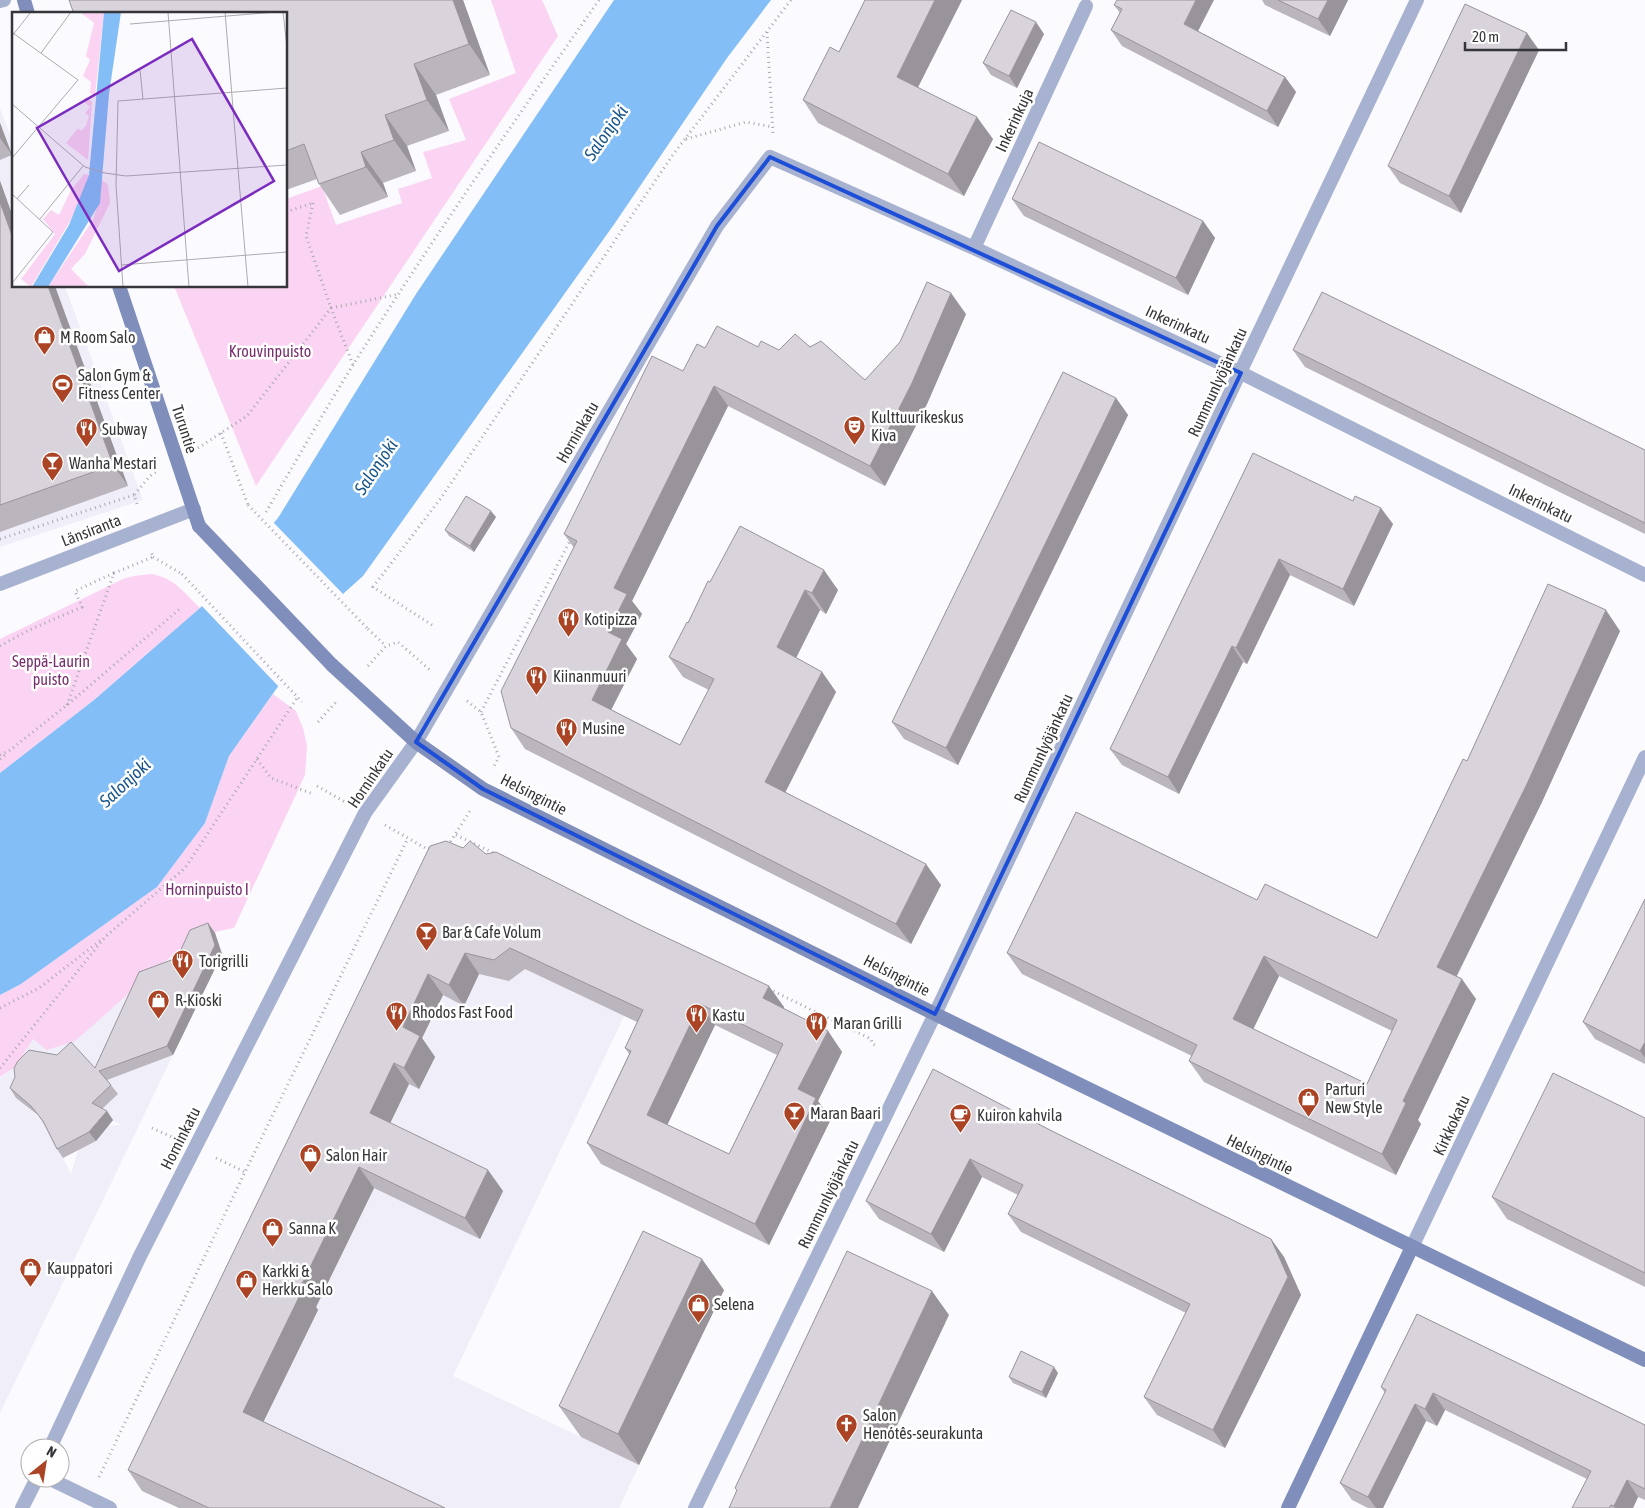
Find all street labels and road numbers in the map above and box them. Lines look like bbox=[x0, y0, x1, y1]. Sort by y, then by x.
street label: Inkerinkuja bbox=[992, 85, 1037, 155]
street label: Inkerinkatu bbox=[1143, 301, 1213, 347]
street label: Rummunlyöjänkatu bbox=[1184, 325, 1251, 440]
street label: Horninkatu bbox=[552, 398, 602, 466]
street label: Turuntie bbox=[169, 403, 201, 455]
street label: Inkerinkatu bbox=[1506, 480, 1576, 526]
street label: Länsiranta bbox=[59, 510, 123, 550]
street label: Rummunlyöjänkatu bbox=[1010, 691, 1077, 806]
street label: Horninkatu bbox=[344, 745, 396, 811]
street label: Helsingintie bbox=[497, 770, 570, 819]
street label: Helsingintie bbox=[860, 951, 933, 1000]
street label: Kirkkokatu bbox=[1429, 1092, 1473, 1158]
street label: Horninkatu bbox=[157, 1104, 203, 1172]
street label: Helsingintie bbox=[1223, 1130, 1296, 1179]
street label: Rummunlyöjänkatu bbox=[794, 1137, 863, 1251]

